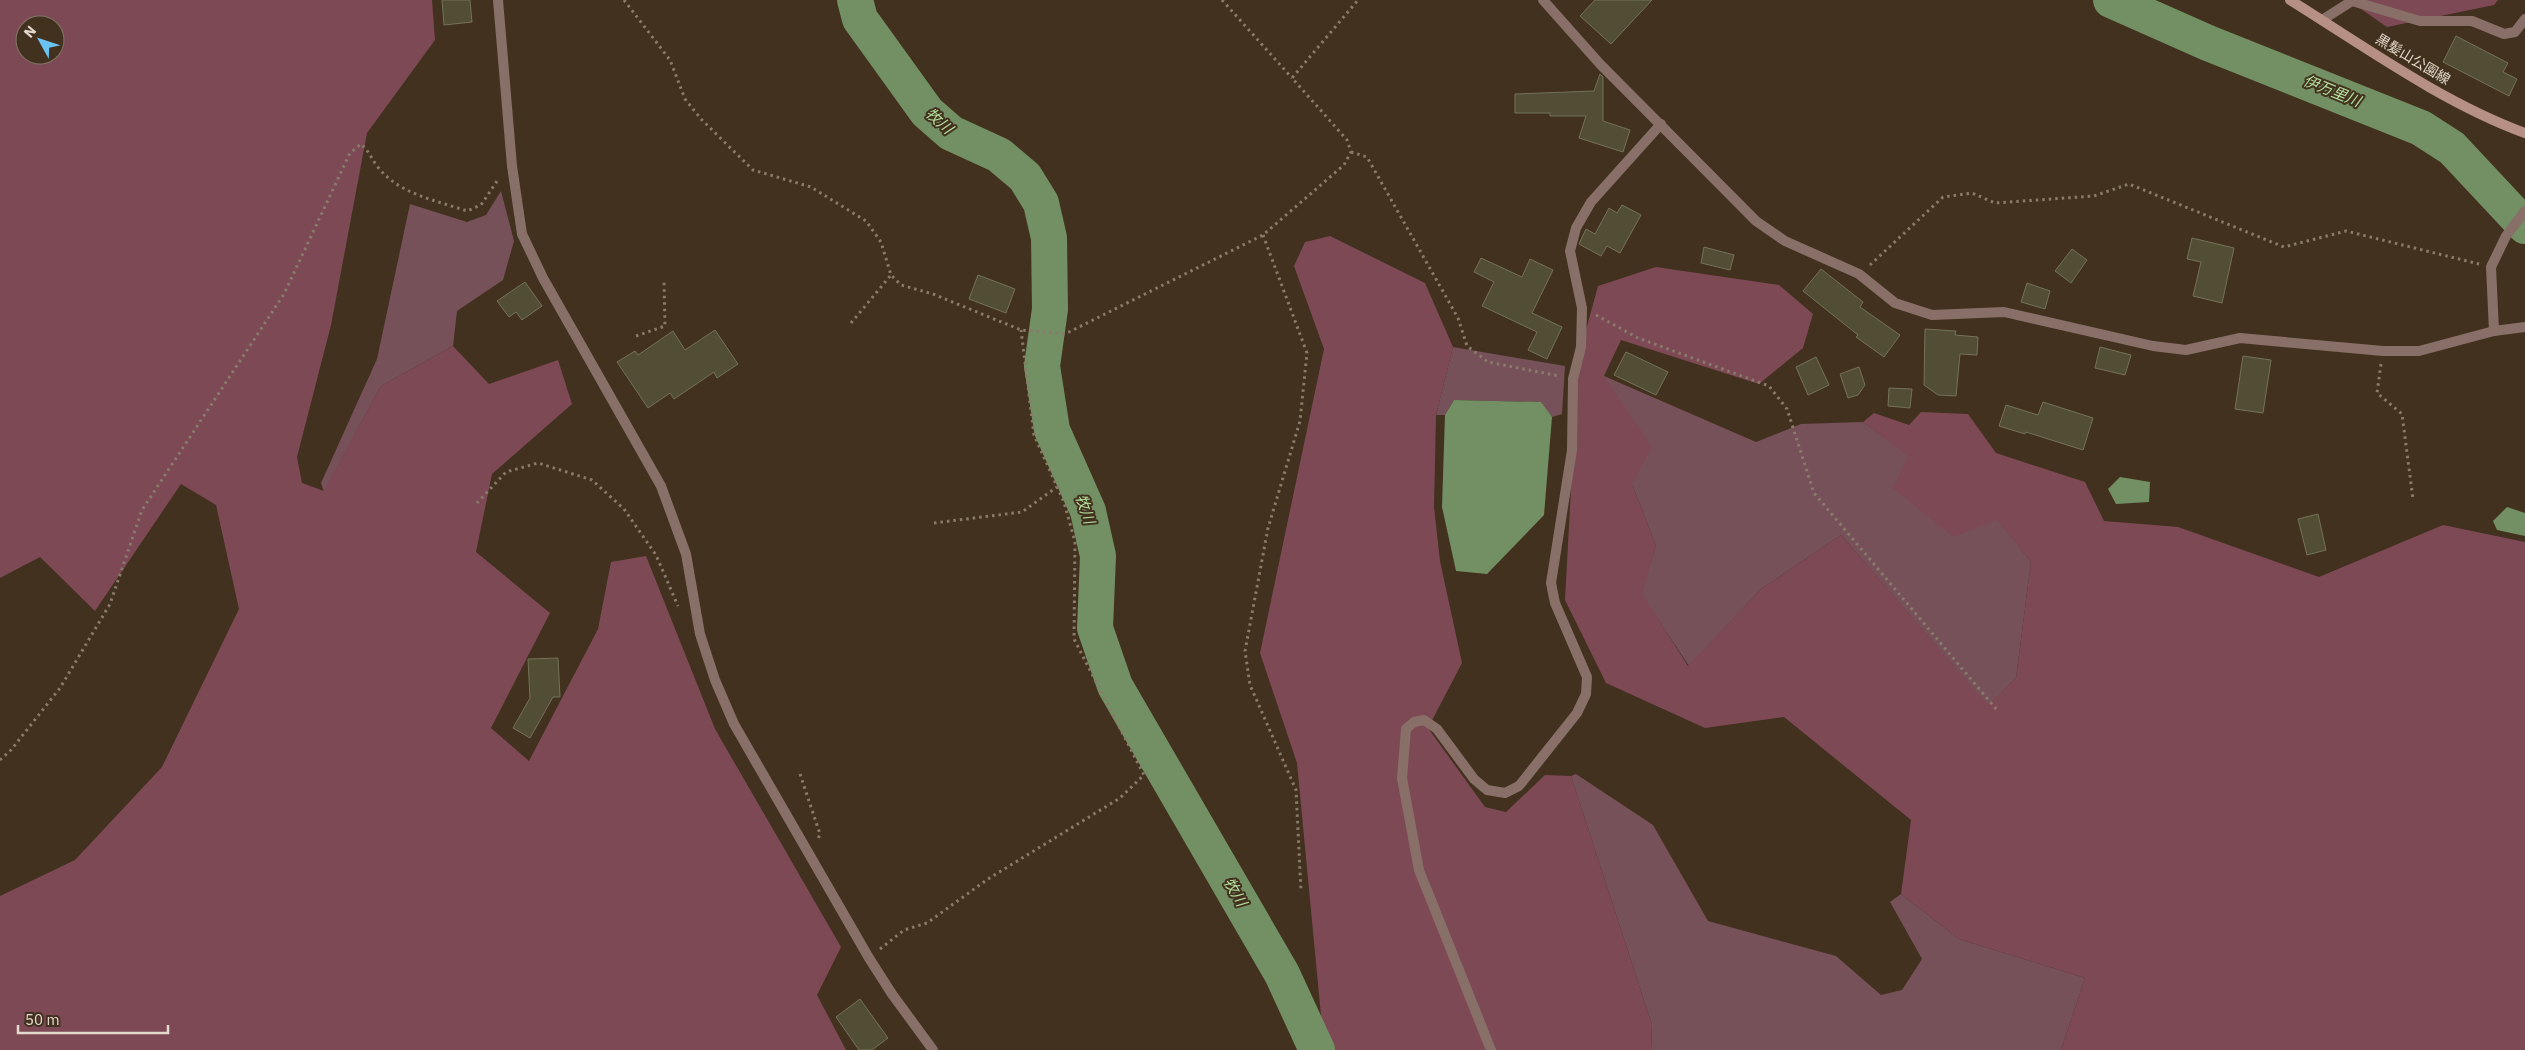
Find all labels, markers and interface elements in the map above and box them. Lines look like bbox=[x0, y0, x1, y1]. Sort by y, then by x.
north arrow bbox=[15, 15, 65, 65]
text: N bbox=[20, 22, 40, 41]
street label: 黒髪山公園線 bbox=[2372, 30, 2454, 88]
water label: 伊万里川 bbox=[2301, 70, 2365, 111]
water label: 牧川 bbox=[922, 104, 958, 139]
water label: 牧川 bbox=[1072, 492, 1100, 528]
water label: 牧川 bbox=[1220, 874, 1252, 911]
scale bar bbox=[18, 1002, 168, 1034]
text: 50 m bbox=[25, 1010, 60, 1029]

